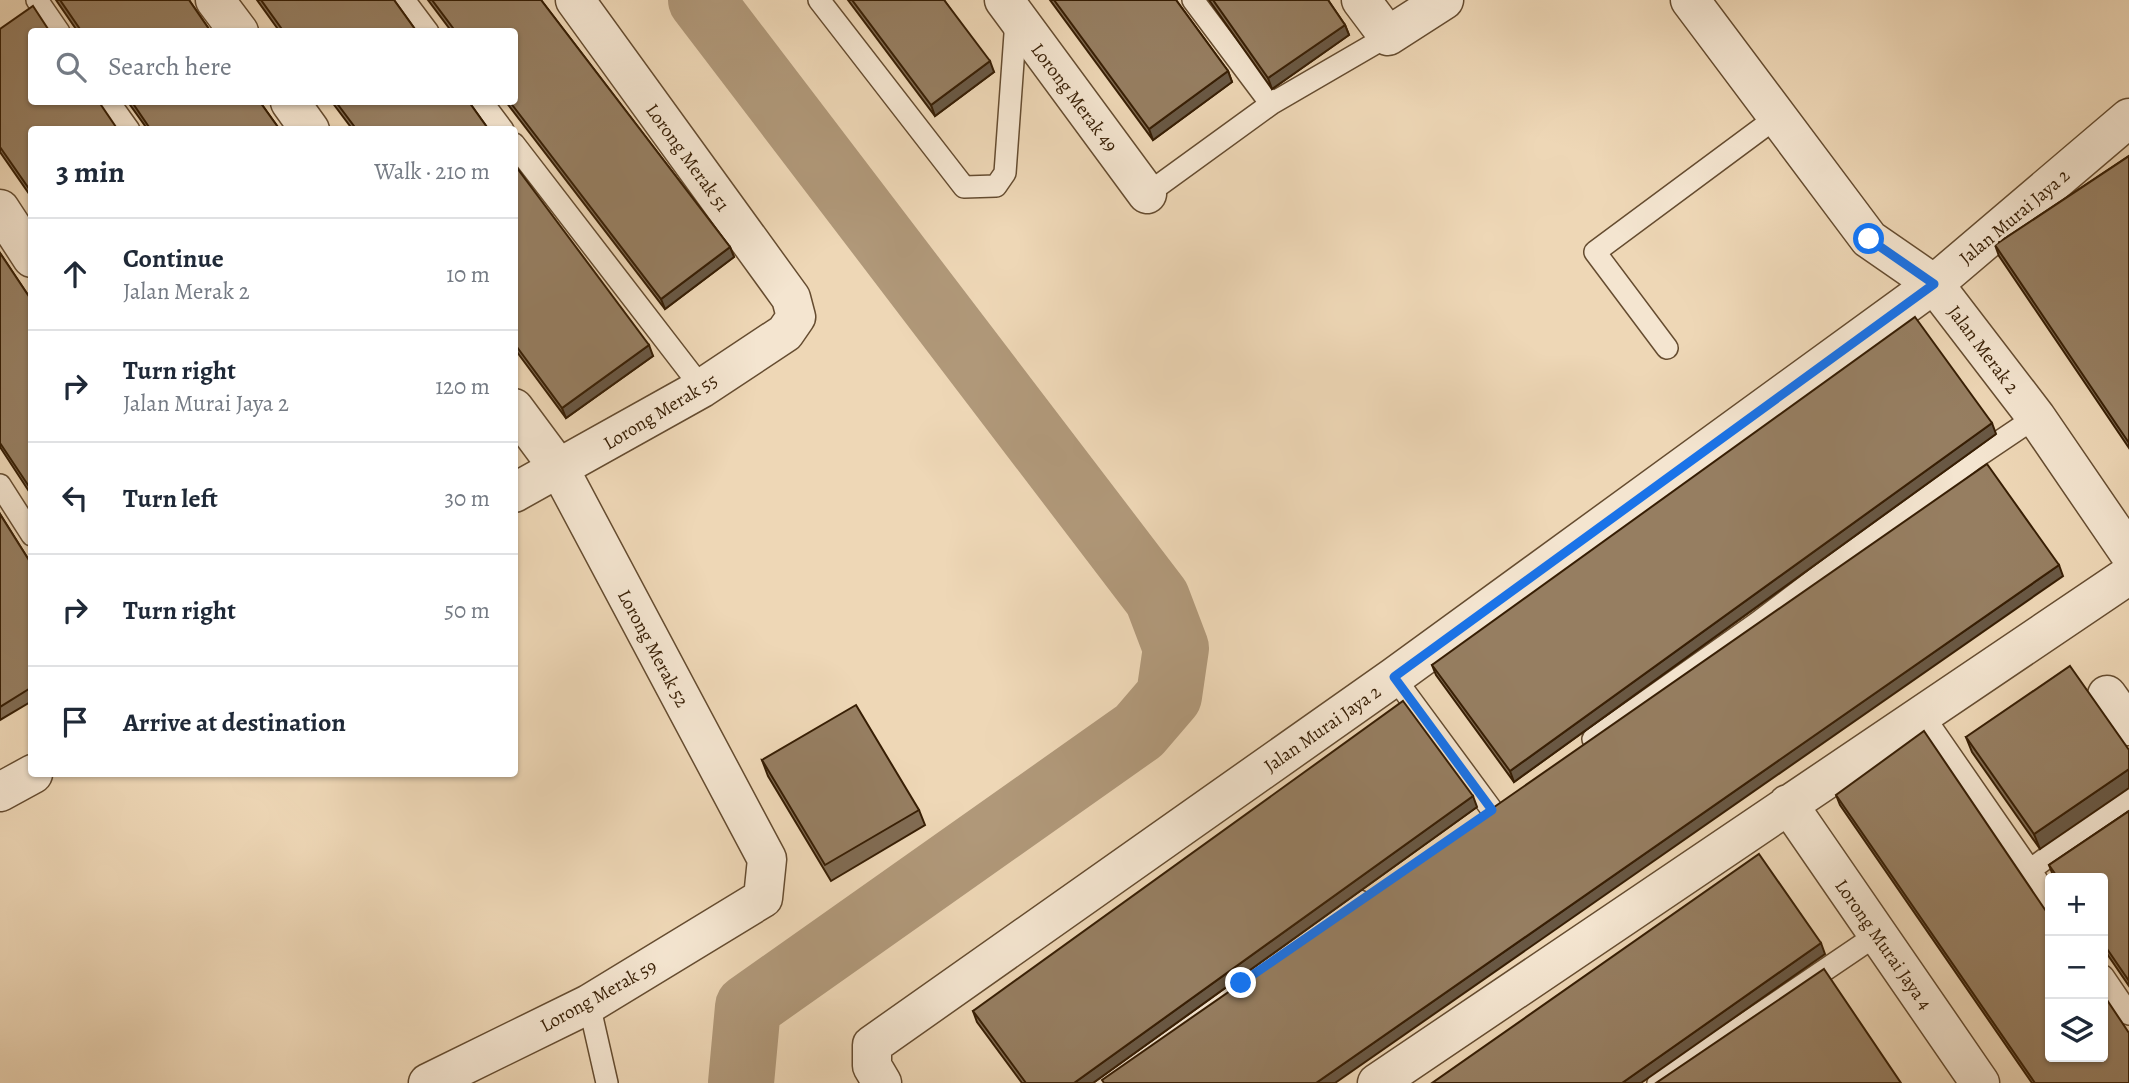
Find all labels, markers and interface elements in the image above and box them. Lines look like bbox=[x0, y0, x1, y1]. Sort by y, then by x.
search box bbox=[28, 28, 518, 105]
street label: Lorong Merak 49 bbox=[1025, 38, 1124, 157]
icon: search bbox=[52, 48, 90, 86]
text: Search here bbox=[108, 49, 232, 84]
street label: Lorong Merak 51 bbox=[639, 98, 735, 217]
text: 3 min bbox=[56, 152, 125, 192]
text: Walk · 210 m bbox=[374, 156, 490, 187]
street label: Jalan Murai Jaya 2 bbox=[1954, 163, 2076, 271]
route start bbox=[1853, 223, 1884, 254]
text: Continue bbox=[123, 241, 224, 276]
icon: ahead bbox=[56, 255, 94, 293]
text: 10 m bbox=[446, 259, 490, 290]
text: Jalan Merak 2 bbox=[123, 276, 250, 307]
street label: Jalan Merak 2 bbox=[1941, 300, 2025, 399]
text: Turn right bbox=[123, 353, 236, 388]
icon: right bbox=[56, 367, 94, 405]
street label: Lorong Merak 55 bbox=[599, 367, 723, 456]
text: 120 m bbox=[435, 371, 490, 402]
text: Jalan Murai Jaya 2 bbox=[123, 388, 289, 419]
icon: left bbox=[56, 479, 94, 517]
text: Turn left bbox=[123, 481, 218, 516]
text: 30 m bbox=[444, 483, 490, 514]
street label: Lorong Merak 52 bbox=[611, 585, 695, 712]
icon: right bbox=[56, 591, 94, 629]
text: Turn right bbox=[123, 593, 236, 628]
text: 50 m bbox=[444, 595, 490, 626]
street label: Jalan Murai Jaya 2 bbox=[1259, 679, 1386, 779]
icon: arrive bbox=[56, 703, 94, 741]
text: Arrive at destination bbox=[123, 705, 346, 740]
map controls bbox=[2045, 873, 2108, 1062]
button: + bbox=[2045, 873, 2108, 936]
street label: Lorong Murai Jaya 4 bbox=[1828, 874, 1938, 1015]
button: − bbox=[2045, 936, 2108, 999]
street label: Lorong Merak 59 bbox=[536, 953, 661, 1039]
route end bbox=[1225, 967, 1256, 998]
button: layers bbox=[2045, 999, 2108, 1062]

